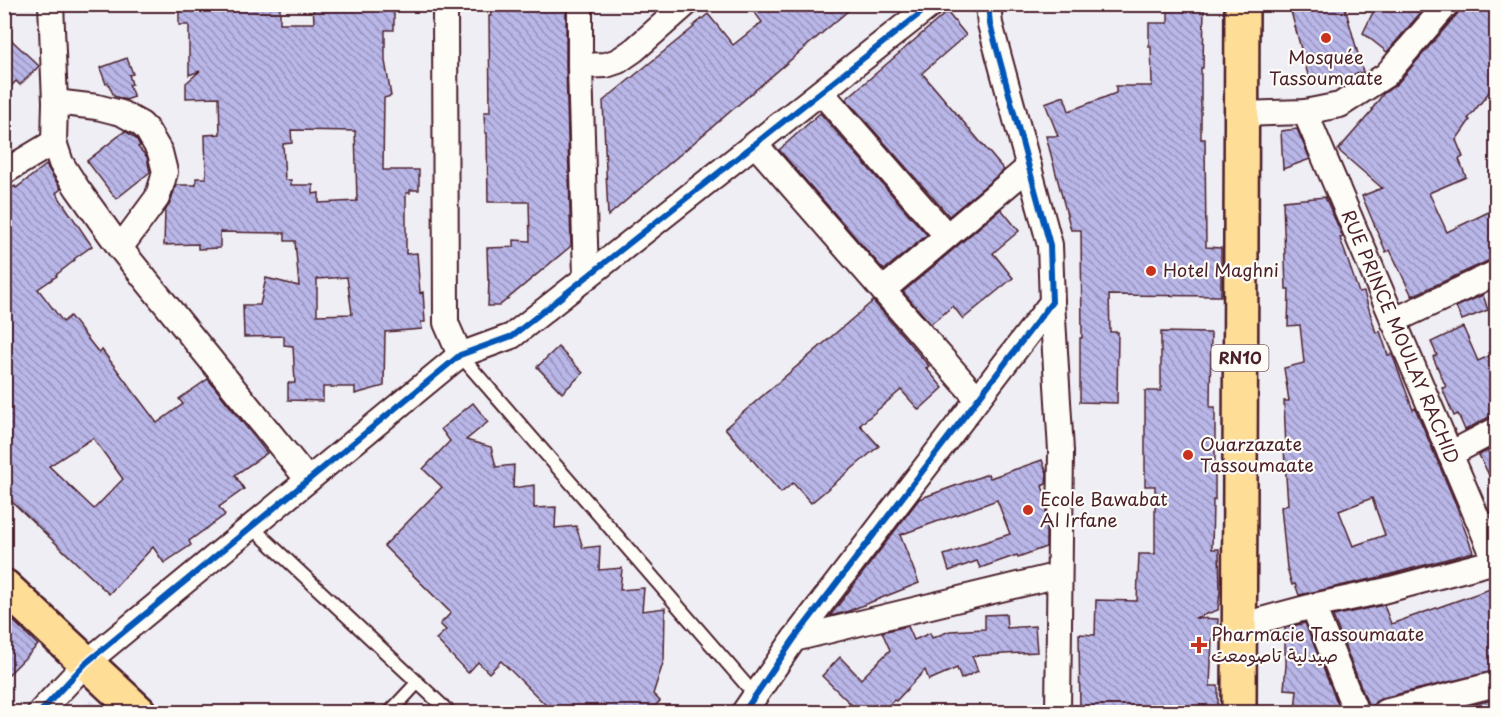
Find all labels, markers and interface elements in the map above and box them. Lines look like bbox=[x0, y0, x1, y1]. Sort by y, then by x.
marker: Mosquée Tassoumaate bbox=[1319, 31, 1333, 45]
place label: Mosquée Tassoumaate bbox=[1269, 43, 1383, 91]
street label: RUE PRINCE MOULAY RACHID bbox=[1336, 205, 1467, 468]
place label: Hotel Maghni bbox=[1163, 256, 1279, 283]
marker: Hotel Maghni bbox=[1144, 264, 1158, 278]
road number: RN10 bbox=[1212, 345, 1268, 371]
place label: Ouarzazate Tassoumaate bbox=[1200, 430, 1314, 478]
marker: Ouarzazate Tassoumaate bbox=[1181, 448, 1195, 462]
place label: Ecole Bawabat Al Irfane bbox=[1040, 485, 1168, 533]
marker: Ecole Bawabat Al Irfane bbox=[1021, 503, 1035, 517]
place label: Pharmacie Tassoumaate صيدلية تاصومعت bbox=[1211, 620, 1424, 668]
marker: Pharmacie Tassoumaate صيدلية تاصومعت bbox=[1192, 638, 1206, 652]

